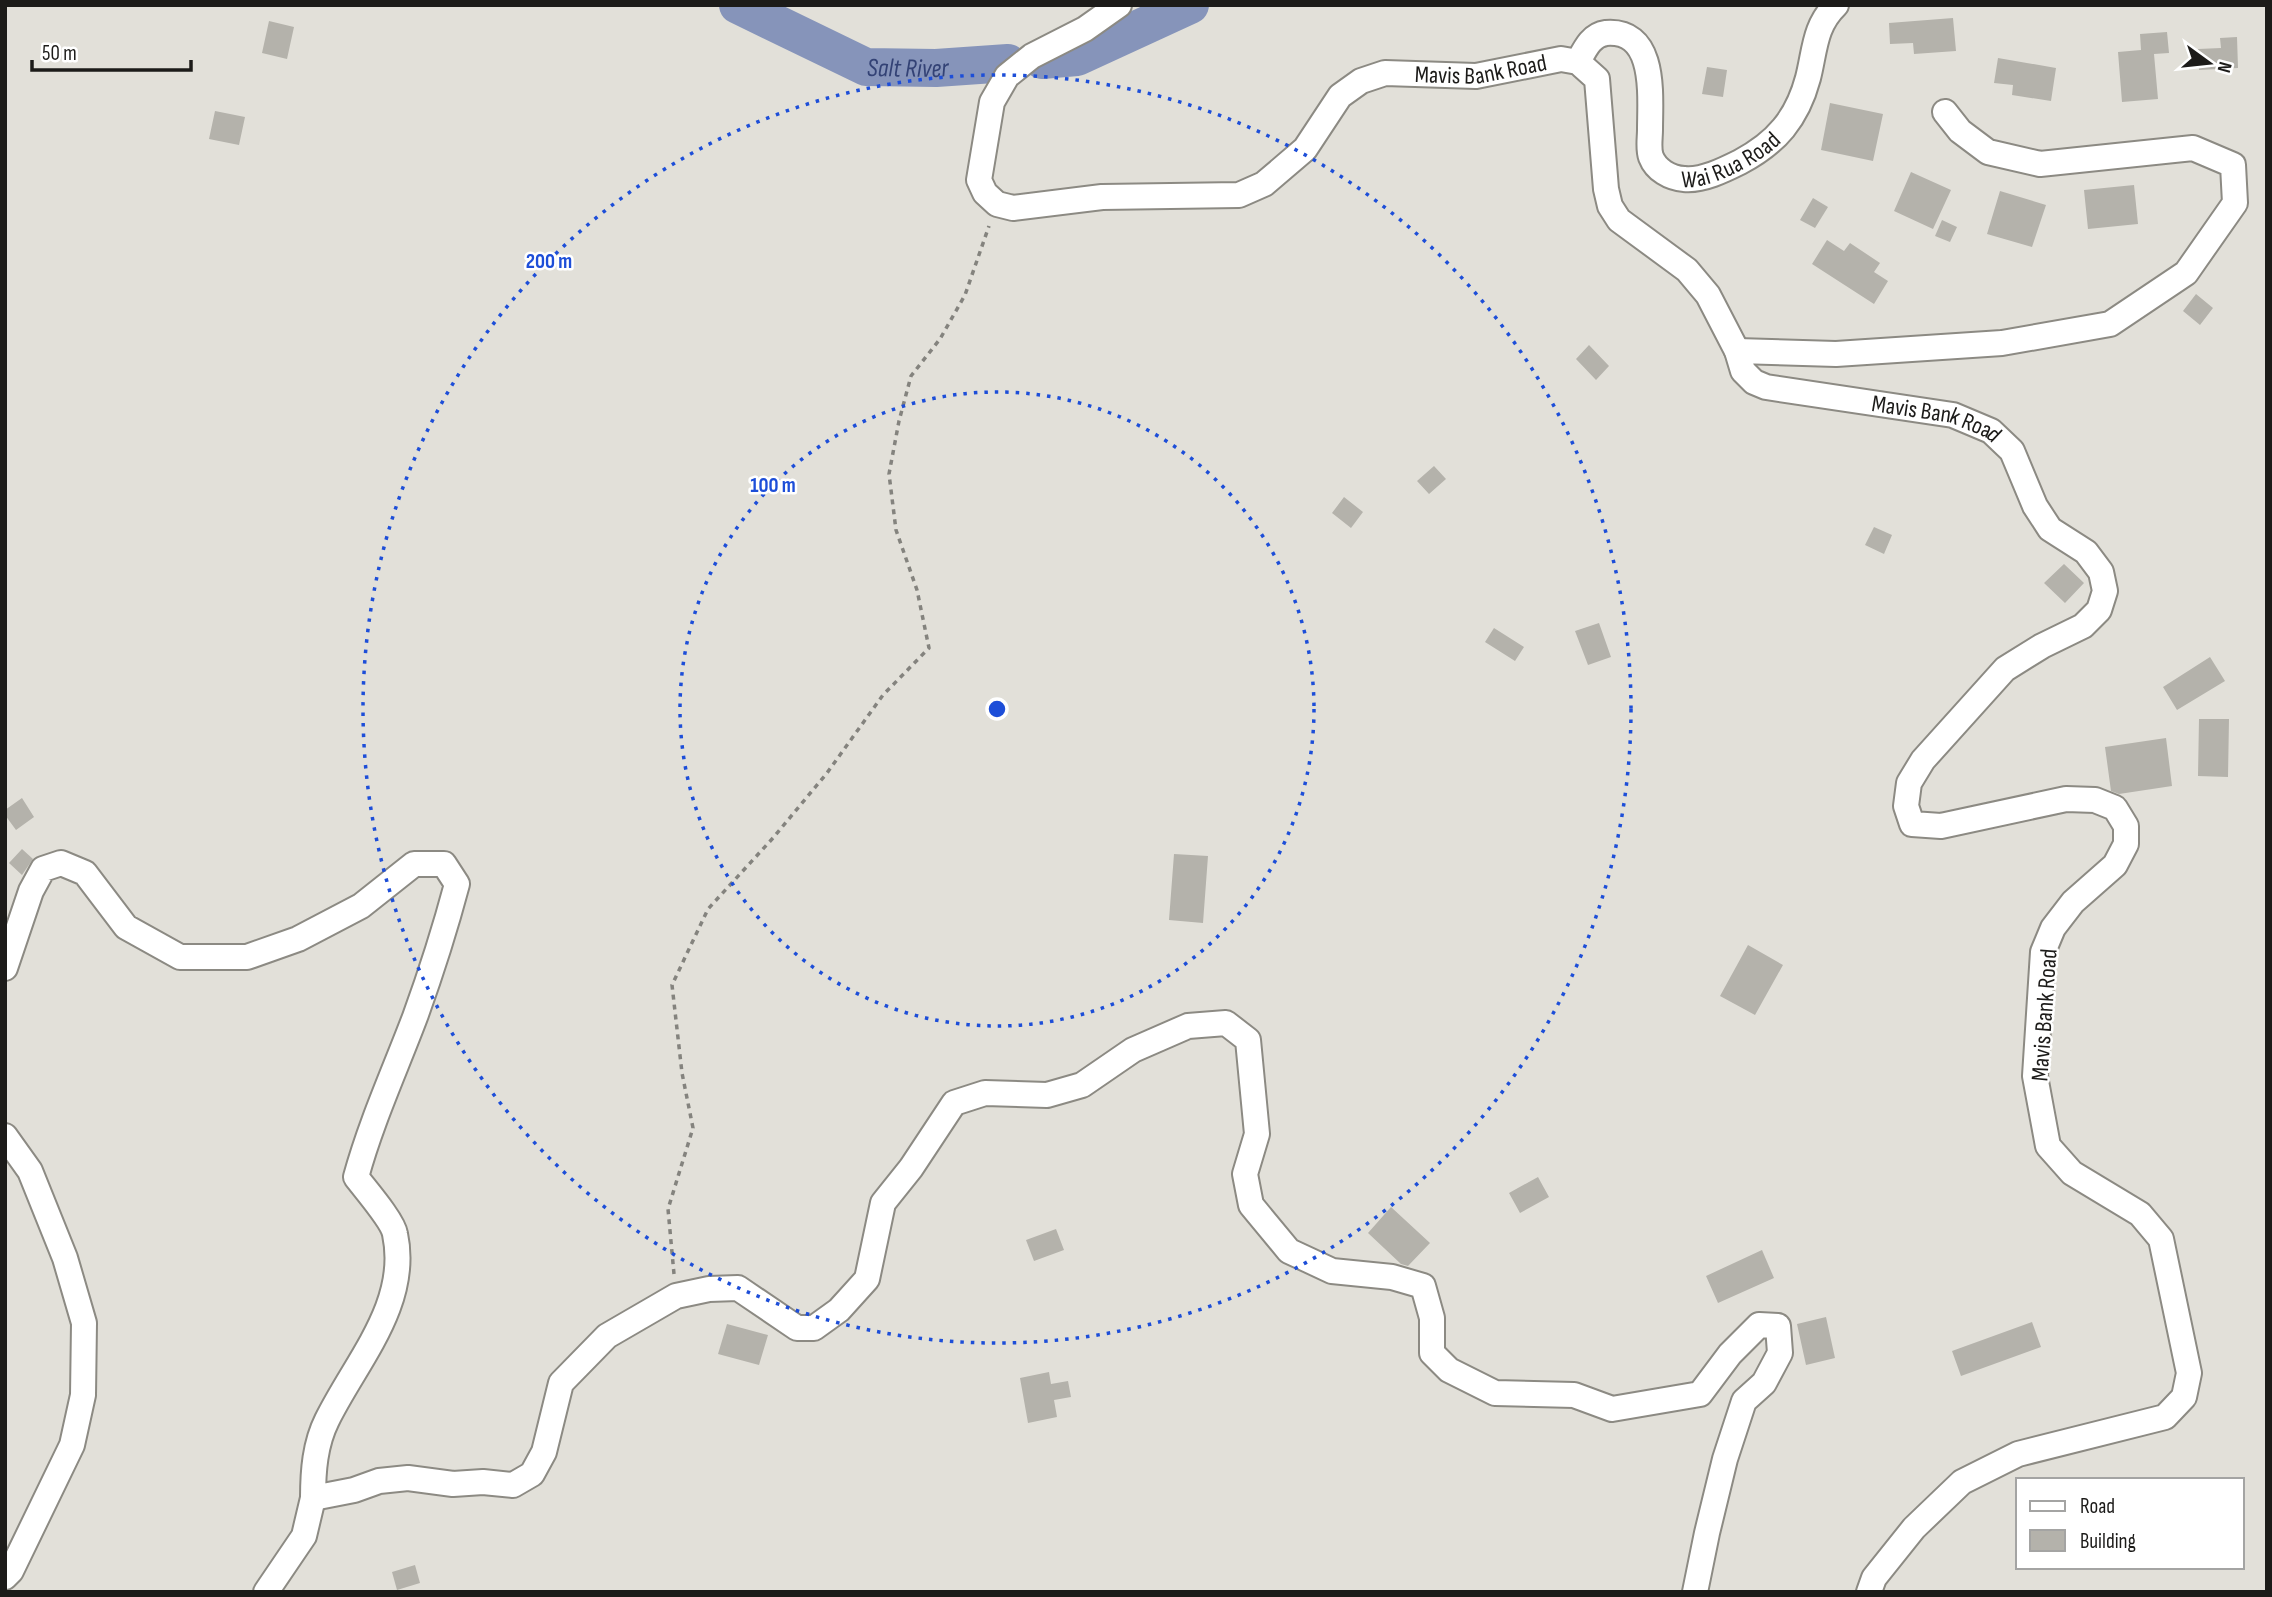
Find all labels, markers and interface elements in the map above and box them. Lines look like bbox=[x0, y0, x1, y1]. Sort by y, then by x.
scale bar bbox=[32, 28, 191, 72]
north arrow bbox=[2174, 28, 2244, 98]
text: 50 m bbox=[42, 41, 77, 66]
street label: Mavis Bank Road bbox=[1414, 48, 1549, 91]
water label: Salt River bbox=[867, 53, 951, 85]
text: N bbox=[2212, 59, 2236, 75]
street label: Wai Rua Road bbox=[1681, 126, 1787, 194]
text: 200 m bbox=[526, 249, 572, 274]
street label: Mavis Bank Road bbox=[1870, 389, 2008, 449]
text: 100 m bbox=[750, 473, 796, 498]
centre of rings bbox=[985, 697, 1009, 721]
street label: Mavis Bank Road bbox=[2025, 948, 2064, 1082]
legend bbox=[2016, 1478, 2244, 1569]
text: Road bbox=[2080, 1494, 2115, 1519]
text: Building bbox=[2080, 1529, 2136, 1554]

